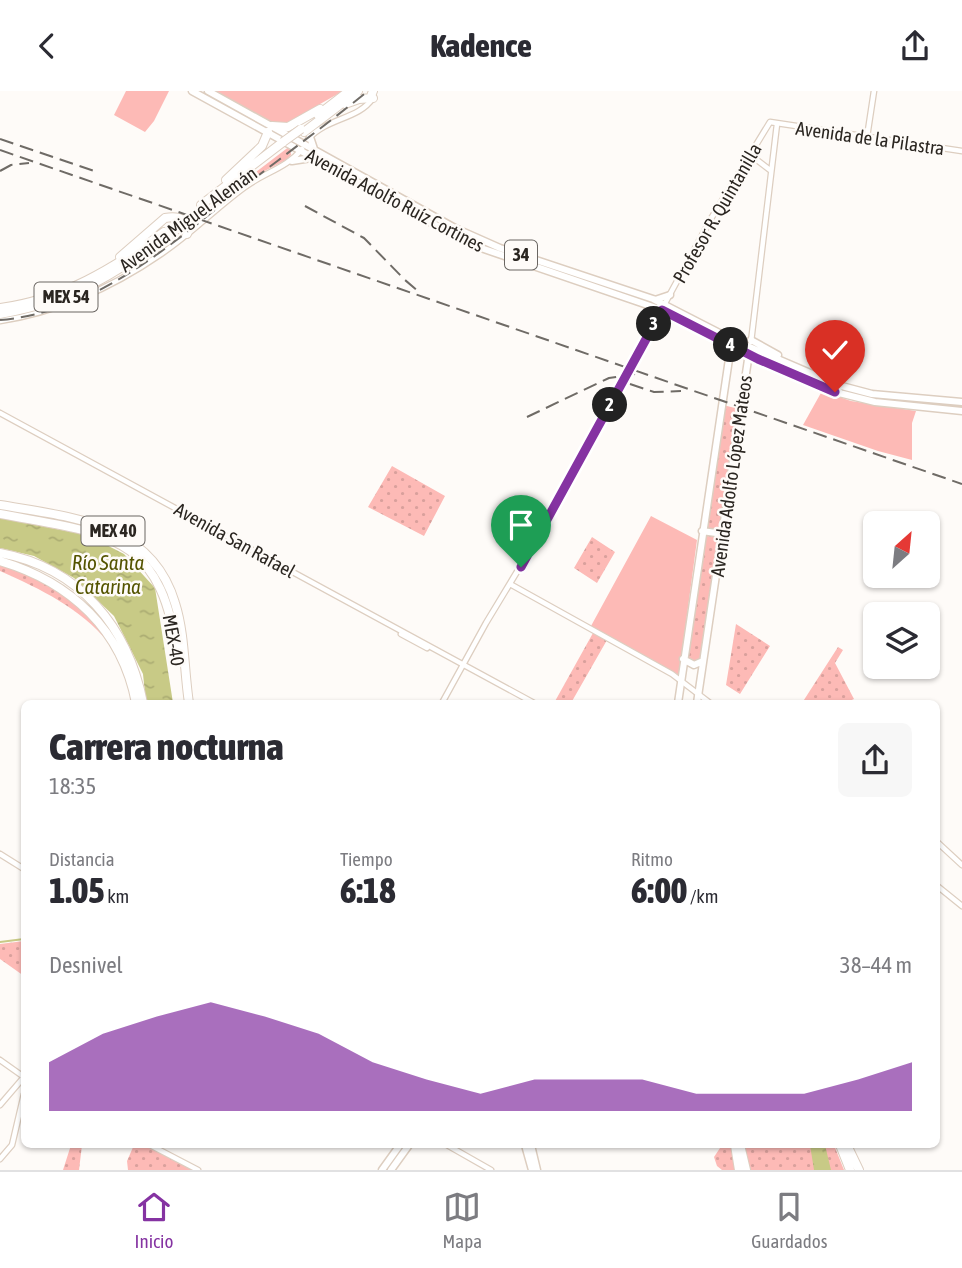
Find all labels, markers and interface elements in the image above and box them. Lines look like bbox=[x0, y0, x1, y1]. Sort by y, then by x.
icon: back bbox=[28, 27, 66, 65]
text: Kadence bbox=[430, 27, 532, 64]
icon: share bbox=[896, 27, 934, 65]
street label: Avenida de la Pilastra bbox=[794, 117, 946, 159]
street label: Profesor R. Quintanilla bbox=[668, 139, 766, 287]
street label: Avenida Adolfo Ruíz Cortines bbox=[302, 144, 488, 256]
street label: Avenida Miguel Alemán bbox=[115, 162, 261, 276]
road number: 34 bbox=[505, 240, 537, 269]
road number: MEX 54 bbox=[34, 282, 98, 311]
pin: 3 bbox=[636, 307, 672, 341]
text: 3 bbox=[649, 312, 658, 334]
pin bbox=[805, 320, 865, 392]
pin: 4 bbox=[714, 327, 748, 363]
icon: check bbox=[816, 331, 854, 369]
text: 4 bbox=[726, 333, 735, 355]
street label: Avenida Adolfo López Mateos bbox=[706, 374, 756, 578]
pin: 2 bbox=[592, 387, 628, 423]
text: 2 bbox=[605, 393, 614, 415]
pin bbox=[491, 495, 551, 567]
street label: Avenida San Rafael bbox=[171, 498, 299, 582]
icon: arrive bbox=[502, 506, 540, 544]
north arrow bbox=[863, 511, 940, 588]
map controls bbox=[863, 511, 940, 679]
road number: MEX 40 bbox=[82, 517, 144, 545]
water label: Río Santa Catarina bbox=[72, 550, 144, 598]
button: layers bbox=[863, 602, 940, 679]
street label: MEX-40 bbox=[159, 612, 189, 668]
button: share bbox=[838, 723, 912, 797]
text: Carrera nocturna bbox=[49, 725, 284, 768]
text: 18:35 bbox=[49, 773, 96, 799]
text: Distancia bbox=[49, 848, 114, 870]
text: Tiempo bbox=[340, 848, 393, 870]
text: Ritmo bbox=[631, 848, 673, 870]
text: 1.05 bbox=[49, 870, 105, 910]
text: 6:18 bbox=[340, 870, 396, 910]
text: 6:00 bbox=[631, 870, 687, 910]
text: km bbox=[105, 885, 129, 907]
text: /km bbox=[687, 885, 718, 907]
text: Desnivel bbox=[49, 952, 123, 978]
text: 38–44 m bbox=[840, 952, 912, 978]
tab: Inicio bbox=[135, 1188, 173, 1252]
tab: Mapa bbox=[443, 1188, 482, 1252]
tab: Guardados bbox=[751, 1188, 827, 1252]

